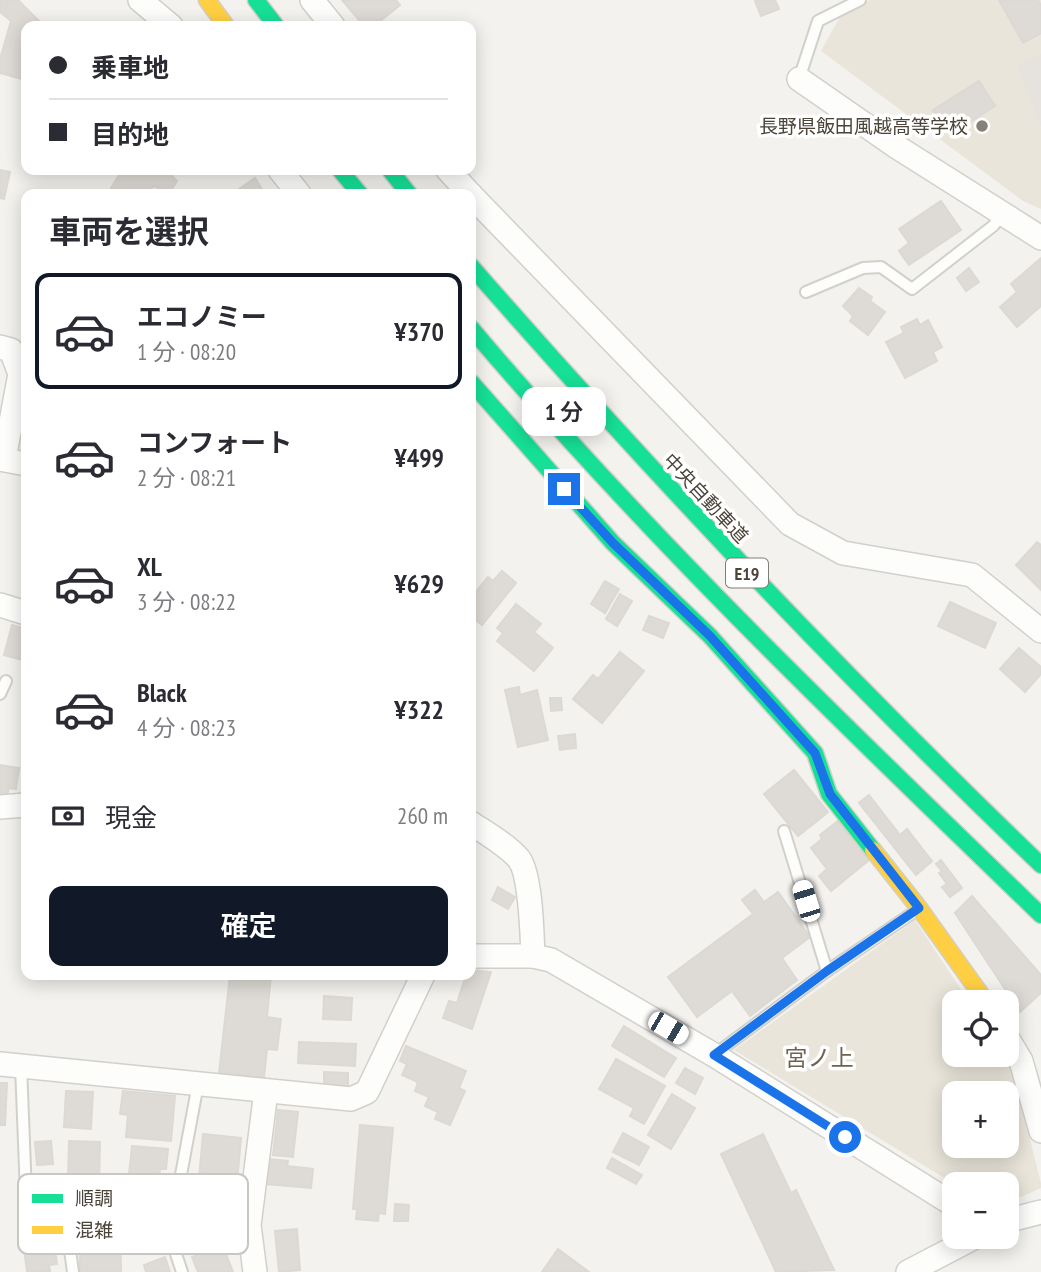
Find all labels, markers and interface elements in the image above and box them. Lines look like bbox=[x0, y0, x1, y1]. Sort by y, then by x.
text: 乗車地 bbox=[91, 51, 169, 84]
place label: 長野県飯田風越高等学校 bbox=[759, 114, 968, 138]
text: 目的地 bbox=[91, 118, 169, 151]
marker: 長野県飯田風越高等学校 bbox=[974, 118, 990, 134]
text: 車両を選択 bbox=[49, 210, 209, 252]
icon: car bbox=[53, 300, 116, 363]
text: エコノミー bbox=[137, 300, 267, 333]
text: ¥370 bbox=[394, 315, 444, 348]
text: 1 分 · 08:20 bbox=[137, 337, 236, 366]
callout: 1 分 bbox=[522, 388, 606, 436]
text: 1 分 bbox=[545, 397, 583, 426]
icon: car bbox=[53, 426, 116, 489]
text: コンフォート bbox=[137, 426, 292, 459]
text: ¥499 bbox=[394, 441, 444, 474]
street label: 中央自動車道 bbox=[658, 448, 754, 548]
text: 2 分 · 08:21 bbox=[137, 463, 236, 492]
route end bbox=[548, 473, 580, 505]
text: XL bbox=[137, 550, 162, 583]
icon: car bbox=[53, 552, 116, 615]
road number: E19 bbox=[726, 558, 768, 588]
text: ¥629 bbox=[394, 567, 444, 600]
text: 3 分 · 08:22 bbox=[137, 587, 236, 616]
text: Black bbox=[137, 676, 187, 709]
icon: car bbox=[53, 678, 116, 741]
text: ¥322 bbox=[394, 693, 444, 726]
text: 4 分 · 08:23 bbox=[137, 713, 236, 742]
icon: cash bbox=[49, 797, 87, 835]
text: 現金 bbox=[105, 801, 157, 834]
text: 260 m bbox=[397, 801, 448, 830]
car bbox=[790, 878, 823, 924]
button: 確定 bbox=[49, 886, 448, 966]
map controls bbox=[942, 990, 1019, 1249]
button: locate bbox=[942, 990, 1019, 1067]
car bbox=[645, 1008, 692, 1048]
district label: 宮ノ上 bbox=[785, 1043, 854, 1072]
button: + bbox=[942, 1081, 1019, 1158]
route start bbox=[829, 1121, 861, 1153]
button: − bbox=[942, 1172, 1019, 1249]
legend bbox=[18, 1174, 248, 1254]
text: 順調 bbox=[75, 1186, 113, 1210]
text: 混雑 bbox=[75, 1218, 113, 1242]

